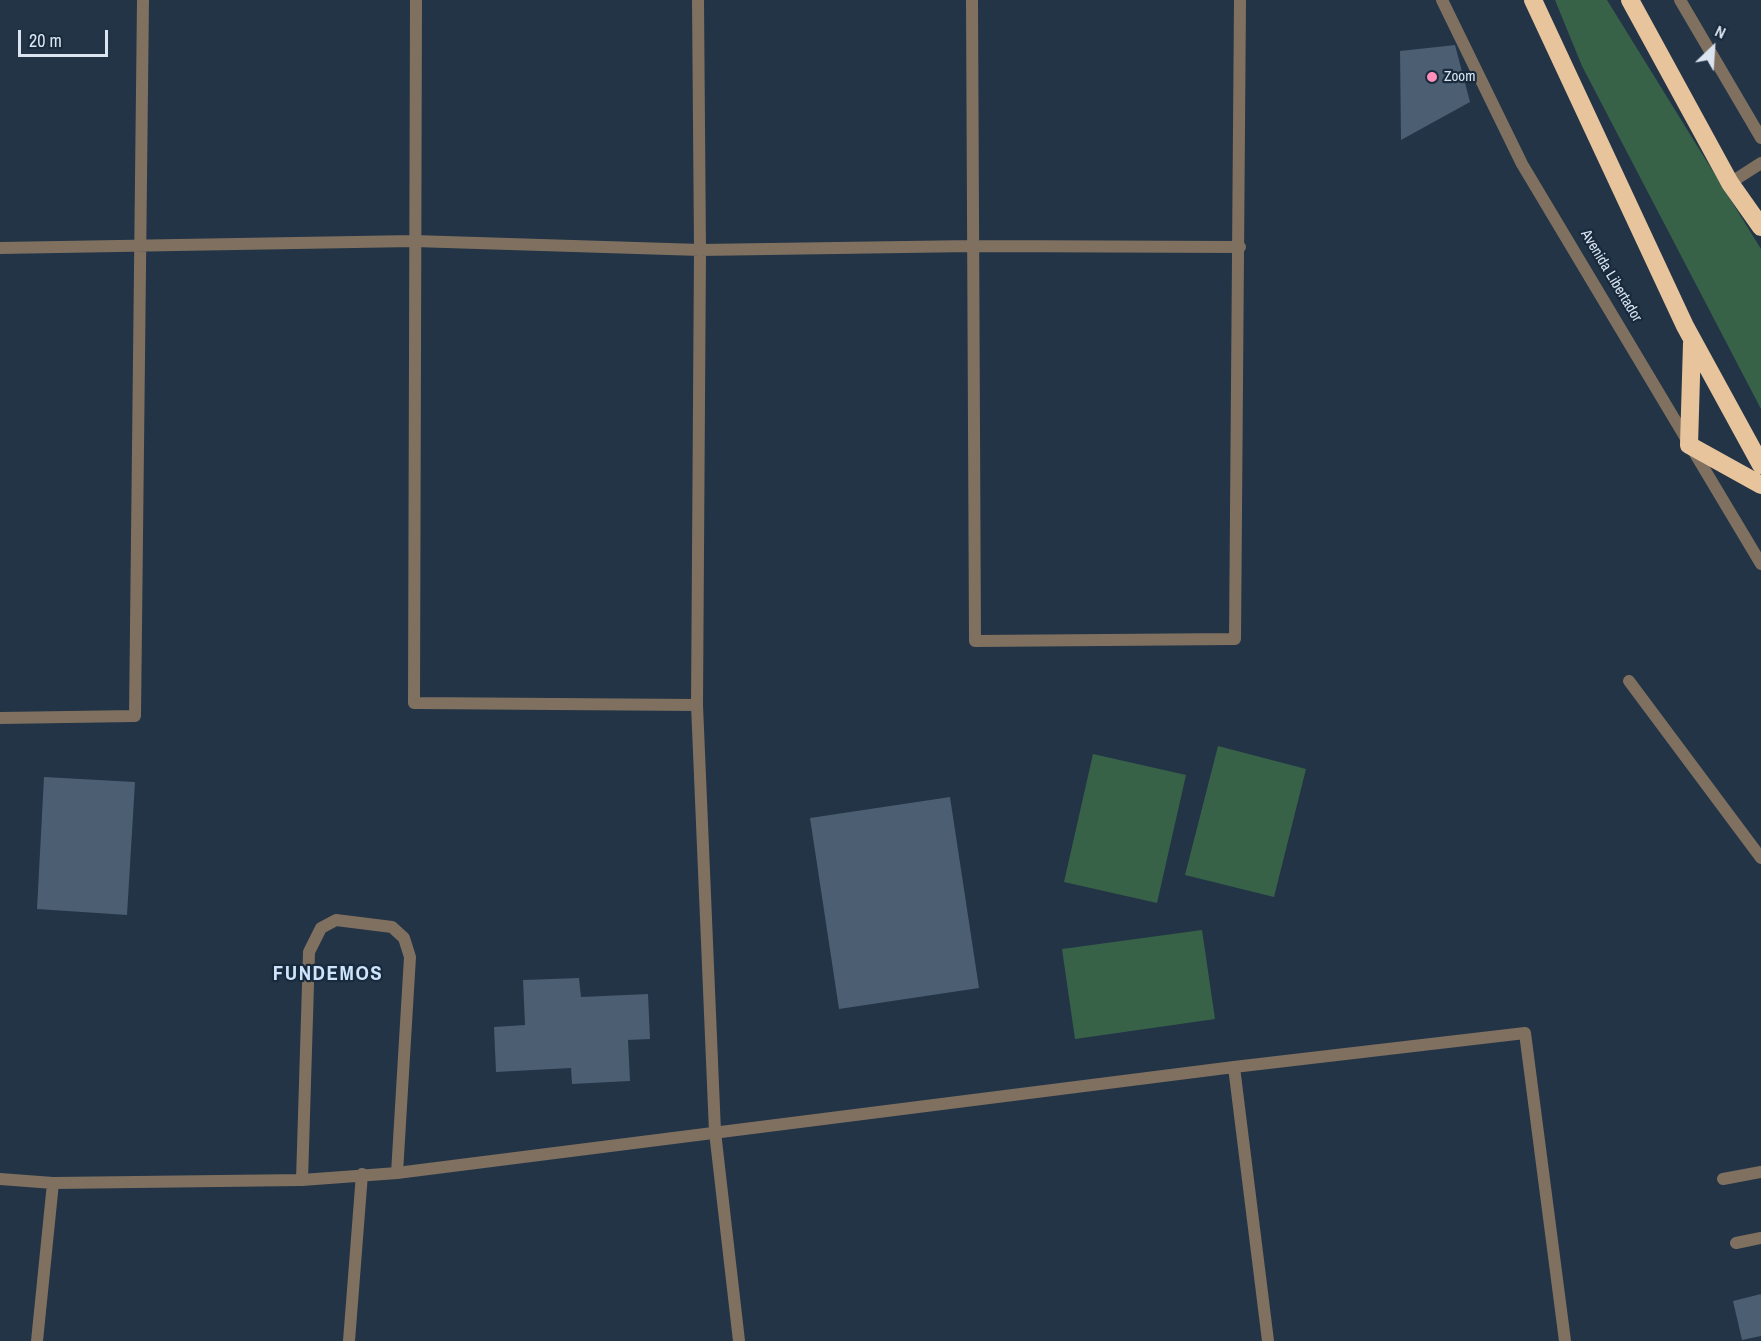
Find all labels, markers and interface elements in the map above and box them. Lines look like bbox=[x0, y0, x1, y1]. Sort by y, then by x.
scale bar bbox=[21, 18, 111, 56]
north arrow bbox=[1683, 18, 1743, 78]
text: N bbox=[1712, 20, 1730, 44]
text: 20 m bbox=[29, 28, 62, 53]
place label: Zoom bbox=[1444, 68, 1475, 86]
marker: Zoom bbox=[1425, 70, 1439, 84]
street label: Avenida Libertador bbox=[1576, 227, 1646, 325]
district label: FUNDEMOS bbox=[273, 961, 383, 987]

